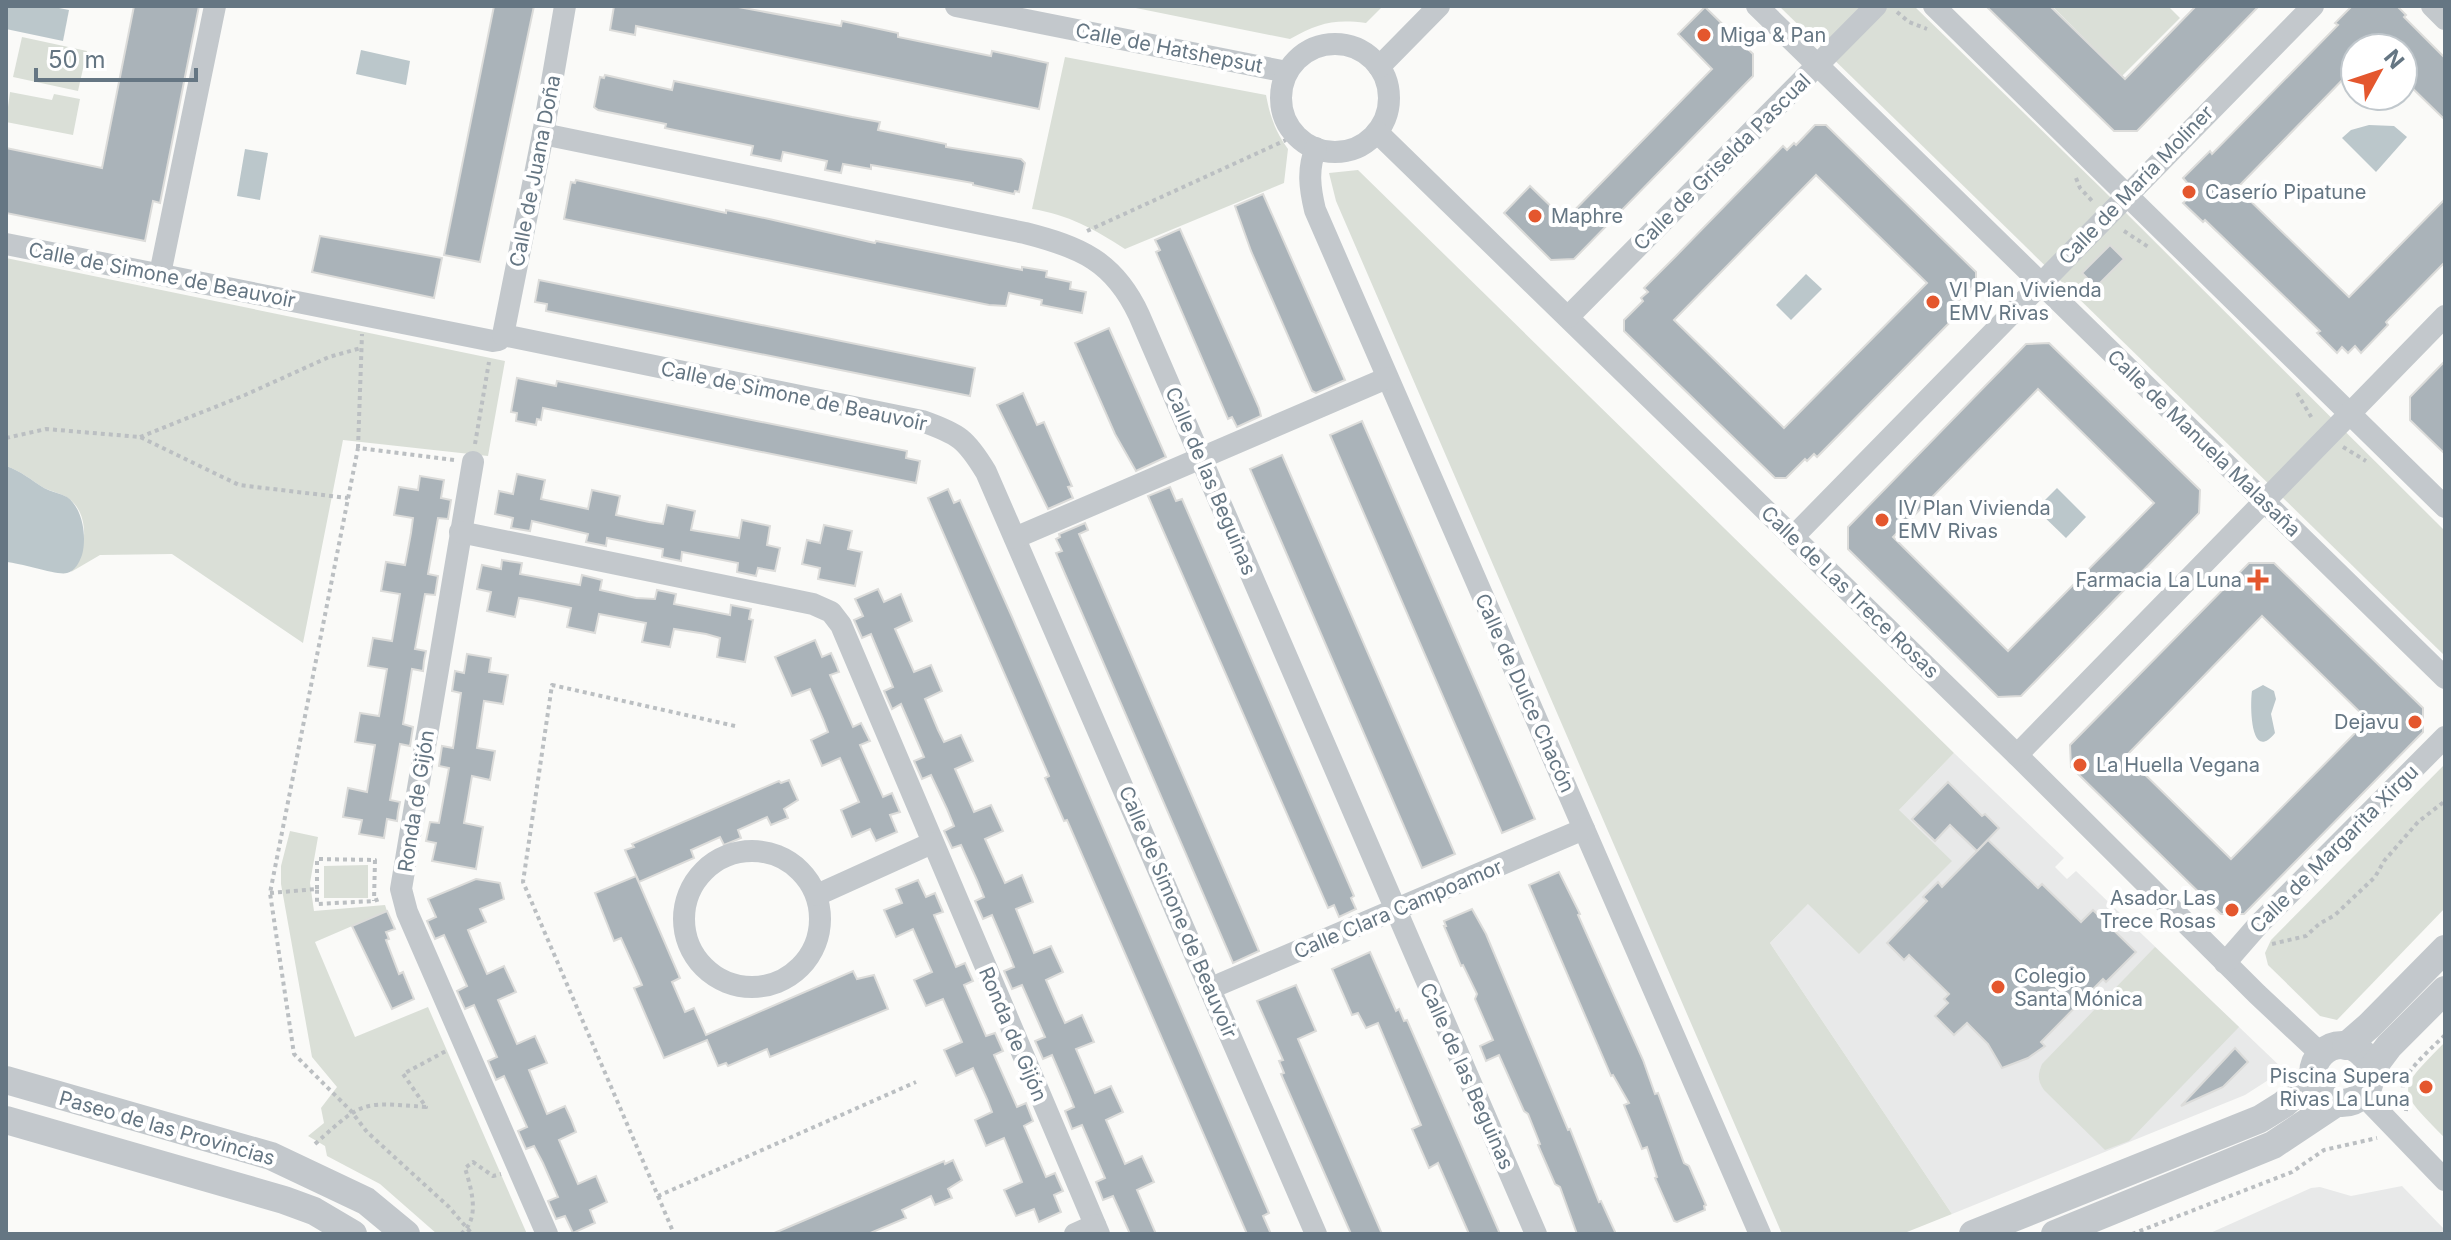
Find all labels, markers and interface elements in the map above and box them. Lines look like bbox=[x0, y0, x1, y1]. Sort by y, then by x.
street label: Calle de Hatshepsut bbox=[1073, 18, 1265, 78]
place label: Miga & Pan bbox=[1720, 23, 1826, 47]
marker: Miga & Pan bbox=[1695, 26, 1713, 44]
scale bar bbox=[36, 32, 196, 82]
north arrow bbox=[2339, 32, 2419, 112]
text: N bbox=[2379, 44, 2410, 74]
text: 50 m bbox=[48, 45, 106, 74]
street label: Calle de Griselda Pascual bbox=[1629, 69, 1815, 255]
street label: Calle de Juana Doña bbox=[505, 73, 565, 269]
street label: Calle de María Moliner bbox=[2054, 100, 2219, 270]
place label: Caserío Pipatune bbox=[2205, 180, 2367, 204]
marker: Caserío Pipatune bbox=[2180, 183, 2198, 201]
place label: Maphre bbox=[1551, 204, 1623, 228]
marker: Maphre bbox=[1526, 207, 1544, 225]
street label: Calle de Simone de Beauvoir bbox=[27, 237, 298, 313]
place label: VI Plan Vivienda EMV Rivas bbox=[1949, 278, 2102, 325]
marker: VI Plan Vivienda EMV Rivas bbox=[1924, 293, 1942, 311]
street label: Calle de Manuela Malasaña bbox=[2103, 344, 2305, 542]
street label: Calle de Simone de Beauvoir bbox=[659, 356, 930, 436]
street label: Calle de las Beguinas bbox=[1161, 383, 1261, 579]
place label: IV Plan Vivienda EMV Rivas bbox=[1898, 496, 2051, 543]
street label: Calle de Las Trece Rosas bbox=[1756, 501, 1944, 683]
marker: IV Plan Vivienda EMV Rivas bbox=[1873, 511, 1891, 529]
place label: Farmacia La Luna bbox=[2075, 568, 2242, 592]
marker: Farmacia La Luna bbox=[2249, 571, 2267, 589]
street label: Calle de Dulce Chacón bbox=[1470, 590, 1580, 796]
place label: Dejavu bbox=[2334, 710, 2399, 734]
marker: Dejavu bbox=[2406, 713, 2424, 731]
street label: Ronda de Gijón bbox=[393, 728, 439, 874]
place label: La Huella Vegana bbox=[2096, 753, 2260, 777]
marker: La Huella Vegana bbox=[2071, 756, 2089, 774]
street label: Calle de Margarita Xirgu bbox=[2245, 760, 2423, 938]
street label: Calle de Simone de Beauvoir bbox=[1114, 782, 1242, 1042]
street label: Calle Clara Campoamor bbox=[1290, 854, 1506, 964]
place label: Asador Las Trece Rosas bbox=[2100, 886, 2216, 933]
marker: Asador Las Trece Rosas bbox=[2223, 901, 2241, 919]
street label: Ronda de Gijón bbox=[974, 963, 1052, 1105]
place label: Colegio Santa Mónica bbox=[2014, 964, 2143, 1011]
marker: Colegio Santa Mónica bbox=[1989, 978, 2007, 996]
street label: Calle de las Beguinas bbox=[1415, 979, 1519, 1173]
place label: Piscina Supera Rivas La Luna bbox=[2270, 1064, 2410, 1111]
marker: Piscina Supera Rivas La Luna bbox=[2417, 1078, 2435, 1096]
street label: Paseo de las Provincias bbox=[56, 1086, 278, 1170]

